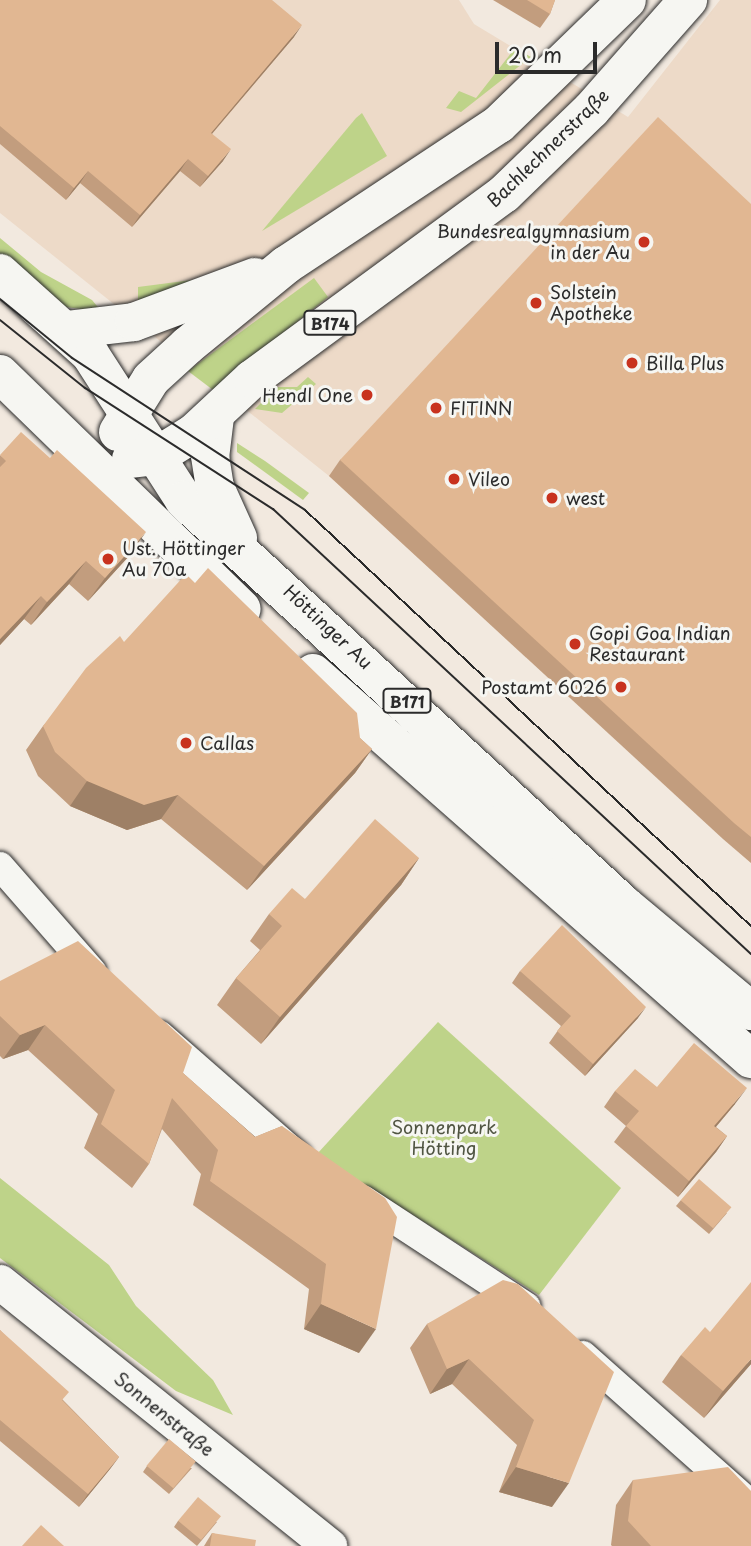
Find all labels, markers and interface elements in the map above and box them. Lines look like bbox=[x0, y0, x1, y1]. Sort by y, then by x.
scale bar bbox=[499, 28, 600, 72]
text: 20 m bbox=[508, 38, 562, 70]
street label: Bachlechnerstraße bbox=[483, 84, 613, 212]
place label: Bundesrealgymnasium in der Au bbox=[437, 221, 630, 264]
marker: Bundesrealgymnasium in der Au bbox=[636, 234, 652, 250]
place label: Solstein Apotheke bbox=[550, 282, 632, 324]
marker: Solstein Apotheke bbox=[528, 295, 544, 311]
road number: B174 bbox=[302, 310, 358, 336]
place label: Billa Plus bbox=[646, 352, 725, 374]
marker: Billa Plus bbox=[624, 355, 640, 371]
place label: Hendl One bbox=[262, 384, 353, 406]
marker: Hendl One bbox=[359, 387, 375, 403]
place label: FITINN bbox=[450, 397, 513, 419]
marker: FITINN bbox=[428, 400, 444, 416]
place label: Vileo bbox=[468, 468, 510, 490]
marker: Vileo bbox=[446, 471, 462, 487]
place label: west bbox=[566, 487, 605, 509]
marker: west bbox=[544, 490, 560, 506]
place label: Ust. Höttinger Au 70a bbox=[122, 538, 246, 580]
marker: Ust. Höttinger Au 70a bbox=[100, 551, 116, 567]
street label: Höttinger Au bbox=[279, 580, 377, 674]
place label: Gopi Goa Indian Restaurant bbox=[589, 623, 731, 666]
marker: Gopi Goa Indian Restaurant bbox=[567, 636, 583, 652]
place label: Postamt 6026 bbox=[482, 676, 607, 698]
marker: Postamt 6026 bbox=[613, 679, 629, 695]
road number: B171 bbox=[381, 688, 433, 714]
place label: Callas bbox=[200, 732, 254, 754]
marker: Callas bbox=[178, 735, 194, 751]
park label: Sonnenpark Hötting bbox=[391, 1117, 497, 1160]
street label: Sonnenstraße bbox=[110, 1367, 218, 1461]

